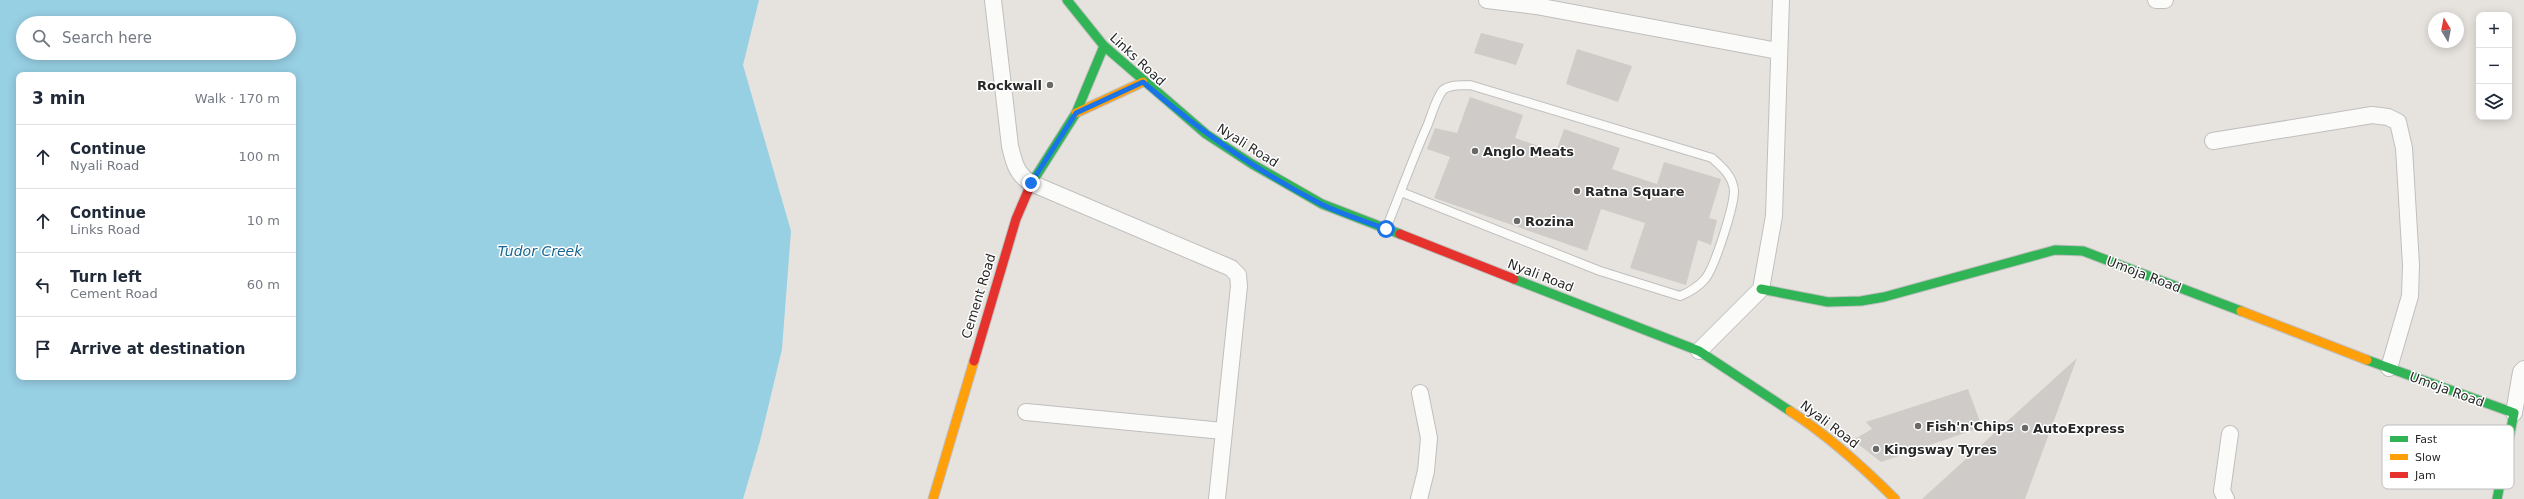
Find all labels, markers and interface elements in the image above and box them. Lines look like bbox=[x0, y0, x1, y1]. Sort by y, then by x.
north arrow bbox=[2428, 12, 2464, 48]
map controls bbox=[2476, 12, 2512, 120]
button: + bbox=[2476, 12, 2512, 48]
search box bbox=[16, 16, 296, 60]
icon: search bbox=[30, 27, 52, 49]
text: Search here bbox=[62, 29, 152, 47]
street label: Links Road bbox=[1107, 30, 1168, 89]
button: − bbox=[2476, 48, 2512, 84]
place label: Rockwall bbox=[977, 78, 1042, 93]
marker: Rockwall bbox=[1045, 80, 1055, 90]
button: layers bbox=[2476, 84, 2512, 120]
text: 3 min bbox=[32, 88, 85, 108]
text: Walk · 170 m bbox=[195, 91, 280, 106]
street label: Nyali Road bbox=[1214, 121, 1281, 170]
text: Continue bbox=[70, 140, 146, 158]
place label: Anglo Meats bbox=[1483, 144, 1574, 159]
icon: ahead bbox=[32, 146, 54, 168]
marker: Anglo Meats bbox=[1470, 146, 1480, 156]
text: 100 m bbox=[238, 149, 280, 164]
text: Nyali Road bbox=[70, 158, 139, 173]
route end bbox=[1022, 174, 1040, 192]
place label: Ratna Square bbox=[1585, 184, 1685, 199]
marker: Ratna Square bbox=[1572, 186, 1582, 196]
text: Continue bbox=[70, 204, 146, 222]
icon: ahead bbox=[32, 210, 54, 232]
text: 10 m bbox=[247, 213, 280, 228]
place label: Rozina bbox=[1525, 214, 1574, 229]
marker: Rozina bbox=[1512, 216, 1522, 226]
route start bbox=[1377, 220, 1395, 238]
text: Links Road bbox=[70, 222, 140, 237]
water label: Tudor Creek bbox=[498, 243, 583, 259]
street label: Cement Road bbox=[958, 252, 998, 340]
street label: Umoja Road bbox=[2105, 253, 2183, 296]
street label: Nyali Road bbox=[1506, 256, 1576, 295]
text: Turn left bbox=[70, 268, 142, 286]
icon: left bbox=[32, 274, 54, 296]
text: 60 m bbox=[247, 277, 280, 292]
text: Cement Road bbox=[70, 286, 158, 301]
icon: arrive bbox=[32, 338, 54, 360]
text: Arrive at destination bbox=[70, 340, 245, 358]
street label: Umoja Road bbox=[2407, 369, 2486, 410]
street label: Nyali Road bbox=[1797, 398, 1862, 451]
place label: Fish'n'Chips bbox=[1926, 419, 2014, 434]
marker: Fish'n'Chips bbox=[1913, 421, 1923, 431]
place label: AutoExpress bbox=[2033, 421, 2125, 436]
marker: AutoExpress bbox=[2020, 423, 2030, 433]
legend bbox=[2382, 425, 2514, 489]
text: Fast bbox=[2415, 433, 2438, 446]
place label: Kingsway Tyres bbox=[1884, 442, 1997, 457]
marker: Kingsway Tyres bbox=[1871, 444, 1881, 454]
text: Slow bbox=[2415, 451, 2441, 464]
text: Jam bbox=[2414, 469, 2436, 482]

